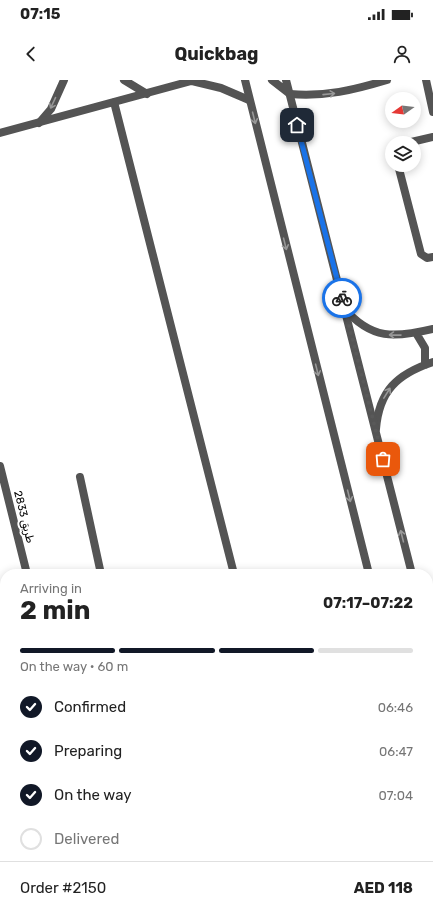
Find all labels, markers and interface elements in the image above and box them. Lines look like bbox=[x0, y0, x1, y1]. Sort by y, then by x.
text: 07:15 bbox=[20, 5, 60, 23]
icon: back bbox=[20, 43, 42, 65]
text: Quickbag bbox=[174, 43, 259, 65]
icon: person bbox=[391, 43, 413, 65]
one-way arrow bbox=[322, 91, 335, 98]
north arrow bbox=[385, 92, 421, 128]
map controls bbox=[385, 92, 421, 172]
one-way arrow bbox=[49, 96, 56, 108]
pin bbox=[280, 108, 314, 142]
one-way arrow bbox=[250, 111, 258, 124]
icon: home bbox=[286, 114, 308, 136]
button: layers bbox=[385, 136, 421, 172]
one-way arrow bbox=[282, 237, 290, 250]
courier bbox=[322, 278, 362, 318]
icon: bike bbox=[331, 287, 353, 309]
one-way arrow bbox=[389, 332, 402, 339]
one-way arrow bbox=[314, 363, 322, 376]
one-way arrow bbox=[383, 387, 391, 399]
pin bbox=[366, 442, 400, 476]
icon: bag bbox=[372, 448, 394, 470]
street label: طريق 2833 bbox=[10, 489, 37, 545]
one-way arrow bbox=[346, 489, 353, 502]
one-way arrow bbox=[398, 530, 406, 543]
text: Arriving in bbox=[20, 581, 82, 596]
text: 07:17–07:22 bbox=[323, 594, 413, 612]
text: 2 min bbox=[20, 595, 90, 626]
text: On the way · 60 m bbox=[20, 659, 128, 674]
icon: check bbox=[20, 696, 42, 718]
text: Confirmed bbox=[54, 698, 126, 716]
text: 06:46 bbox=[378, 700, 413, 715]
icon: check bbox=[20, 740, 42, 762]
text: Preparing bbox=[54, 742, 122, 760]
text: 06:47 bbox=[379, 744, 413, 759]
icon: check bbox=[20, 784, 42, 806]
text: On the way bbox=[54, 786, 132, 804]
text: 07:04 bbox=[378, 788, 413, 803]
text: Delivered bbox=[54, 830, 119, 848]
text: Order #2150 bbox=[20, 879, 106, 897]
text: AED 118 bbox=[354, 879, 413, 897]

